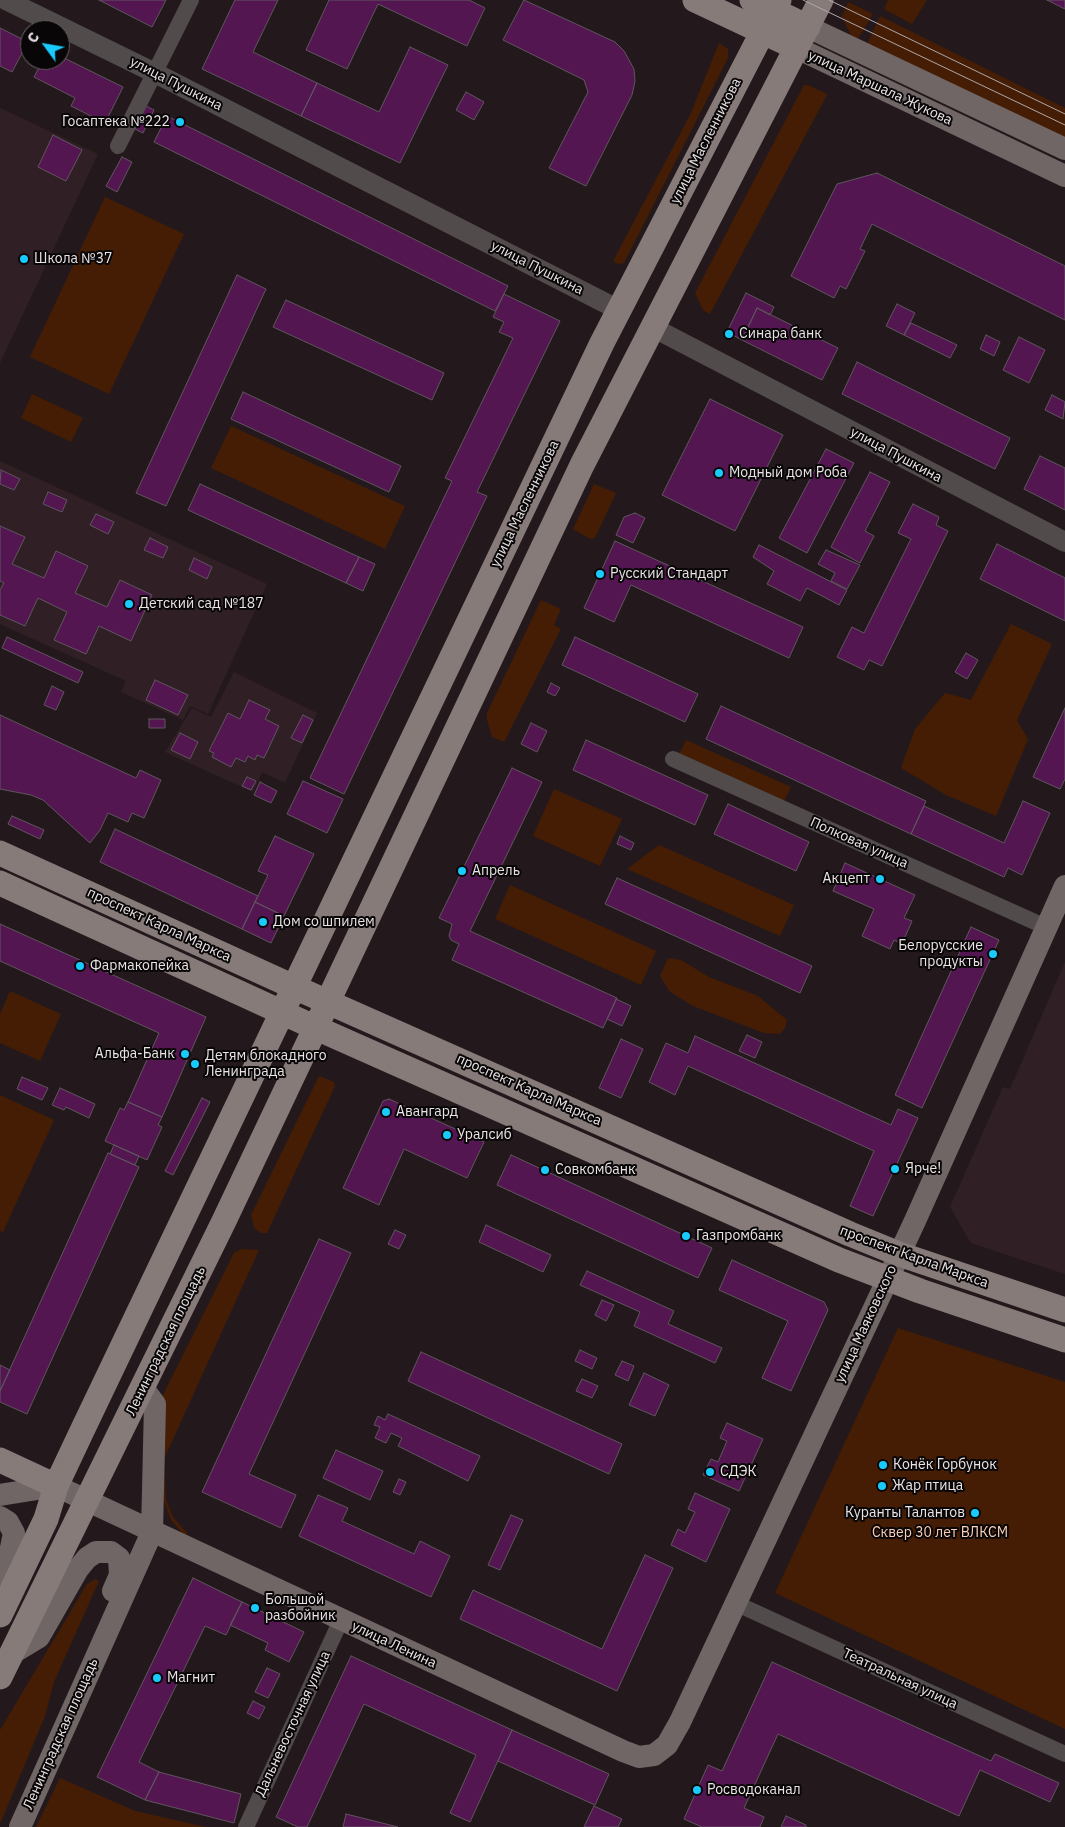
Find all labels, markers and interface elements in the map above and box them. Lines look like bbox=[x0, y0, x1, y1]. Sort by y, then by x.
north arrow bbox=[20, 20, 70, 70]
text: С bbox=[23, 29, 43, 46]
street label: улица Маршала Жукова bbox=[805, 47, 955, 129]
street label: улица Пушкина bbox=[127, 53, 225, 115]
street label: улица Масленникова bbox=[667, 75, 745, 207]
place label: Госаптека №222 bbox=[62, 114, 170, 130]
marker: Госаптека №222 bbox=[174, 116, 186, 128]
street label: улица Пушкина bbox=[488, 237, 586, 299]
place label: Школа №37 bbox=[34, 251, 113, 267]
marker: Школа №37 bbox=[18, 253, 30, 265]
place label: Синара банк bbox=[739, 326, 822, 342]
marker: Синара банк bbox=[723, 328, 735, 340]
street label: улица Пушкина bbox=[847, 424, 945, 486]
street label: улица Масленникова bbox=[487, 438, 563, 570]
place label: Модный дом Роба bbox=[729, 465, 847, 481]
marker: Модный дом Роба bbox=[713, 467, 725, 479]
place label: Русский Стандарт bbox=[610, 566, 728, 582]
marker: Русский Стандарт bbox=[594, 568, 606, 580]
place label: Детский сад №187 bbox=[139, 596, 264, 612]
marker: Детский сад №187 bbox=[123, 598, 135, 610]
street label: Полковая улица bbox=[807, 814, 911, 872]
place label: Апрель bbox=[472, 863, 520, 879]
marker: Апрель bbox=[456, 865, 468, 877]
place label: Акцепт bbox=[823, 871, 870, 887]
marker: Акцепт bbox=[874, 873, 886, 885]
street label: проспект Карла Маркса bbox=[84, 884, 234, 966]
place label: Дом со шпилем bbox=[273, 914, 375, 930]
marker: Дом со шпилем bbox=[257, 916, 269, 928]
place label: Белорусские продукты bbox=[898, 938, 983, 970]
marker: Белорусские продукты bbox=[987, 948, 999, 960]
place label: Фармакопейка bbox=[90, 958, 189, 974]
marker: Фармакопейка bbox=[74, 960, 86, 972]
place label: Альфа-Банк bbox=[95, 1046, 175, 1062]
marker: Альфа-Банк bbox=[179, 1048, 191, 1060]
place label: Детям блокадного Ленинграда bbox=[205, 1048, 327, 1080]
street label: проспект Карла Маркса bbox=[454, 1050, 604, 1130]
marker: Детям блокадного Ленинграда bbox=[189, 1058, 201, 1070]
place label: Авангард bbox=[396, 1104, 458, 1120]
marker: Авангард bbox=[380, 1106, 392, 1118]
place label: Уралсиб bbox=[457, 1127, 512, 1143]
marker: Уралсиб bbox=[441, 1129, 453, 1141]
place label: Ярче! bbox=[905, 1161, 941, 1177]
place label: Совкомбанк bbox=[555, 1162, 636, 1178]
marker: Ярче! bbox=[889, 1163, 901, 1175]
marker: Совкомбанк bbox=[539, 1164, 551, 1176]
street label: проспект Карла Маркса bbox=[837, 1222, 991, 1292]
place label: Газпромбанк bbox=[696, 1228, 781, 1244]
marker: Газпромбанк bbox=[680, 1230, 692, 1242]
street label: улица Маяковского bbox=[831, 1263, 901, 1385]
street label: Ленинградская площадь bbox=[123, 1264, 209, 1418]
place label: Конёк Горбунок bbox=[893, 1457, 997, 1473]
marker: Конёк Горбунок bbox=[877, 1459, 889, 1471]
place label: СДЭК bbox=[720, 1464, 757, 1480]
marker: СДЭК bbox=[704, 1466, 716, 1478]
place label: Жар птица bbox=[892, 1478, 963, 1494]
marker: Жар птица bbox=[876, 1480, 888, 1492]
place label: Куранты Талантов bbox=[845, 1505, 965, 1521]
marker: Куранты Талантов bbox=[969, 1507, 981, 1519]
park label: Сквер 30 лет ВЛКСМ bbox=[872, 1525, 1008, 1541]
place label: Большой разбойник bbox=[265, 1592, 336, 1624]
marker: Большой разбойник bbox=[249, 1602, 261, 1614]
street label: улица Ленина bbox=[349, 1618, 439, 1672]
street label: Театральная улица bbox=[840, 1645, 960, 1713]
street label: Дальневосточная улица bbox=[252, 1649, 334, 1799]
street label: Ленинградская площадь bbox=[20, 1656, 102, 1812]
place label: Магнит bbox=[167, 1670, 215, 1686]
marker: Магнит bbox=[151, 1672, 163, 1684]
place label: Росводоканал bbox=[707, 1782, 801, 1798]
marker: Росводоканал bbox=[691, 1784, 703, 1796]

